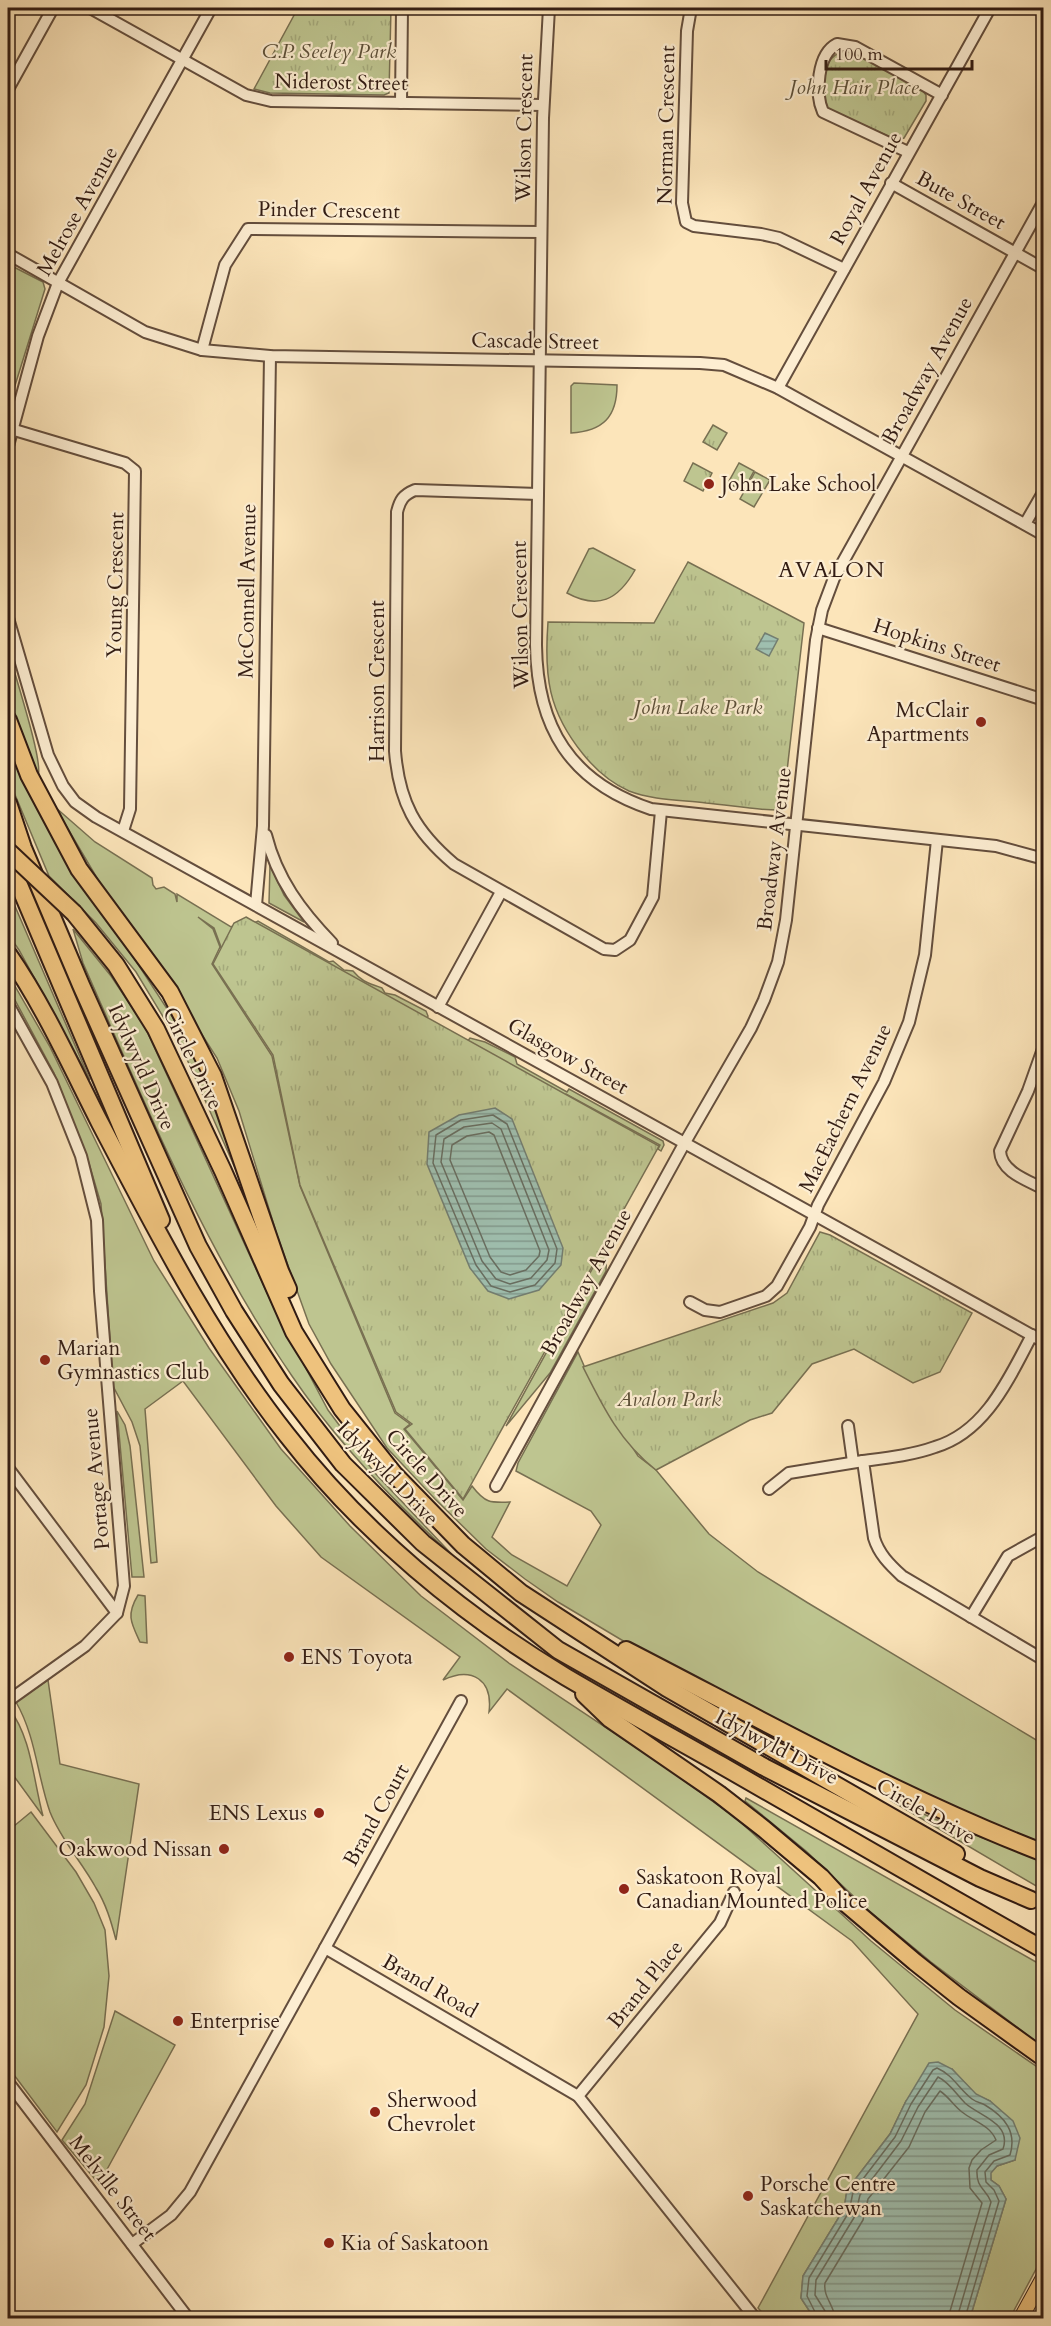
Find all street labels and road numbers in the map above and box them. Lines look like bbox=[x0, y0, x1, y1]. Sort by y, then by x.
street label: Norman Crescent bbox=[651, 45, 682, 205]
street label: Wilson Crescent bbox=[509, 53, 540, 203]
street label: Niderost Street bbox=[274, 67, 408, 98]
street label: Royal Avenue bbox=[823, 126, 909, 250]
street label: Melrose Avenue bbox=[30, 141, 125, 281]
street label: Bute Street bbox=[911, 164, 1011, 237]
street label: Pinder Crescent bbox=[258, 195, 401, 226]
street label: Broadway Avenue bbox=[875, 291, 980, 449]
street label: Cascade Street bbox=[471, 326, 599, 357]
street label: McConnell Avenue bbox=[231, 503, 264, 679]
street label: Young Crescent bbox=[100, 511, 131, 658]
street label: Wilson Crescent bbox=[505, 540, 536, 690]
street label: Harrison Crescent bbox=[363, 600, 392, 762]
street label: Hopkins Street bbox=[869, 611, 1005, 680]
street label: Broadway Avenue bbox=[750, 766, 799, 932]
street label: Idylwyld Drive bbox=[101, 999, 182, 1135]
street label: Circle Drive bbox=[155, 1002, 230, 1114]
street label: Glasgow Street bbox=[502, 1011, 634, 1102]
street label: MacEachern Avenue bbox=[792, 1019, 899, 1197]
street label: Broadway Avenue bbox=[534, 1203, 639, 1361]
street label: Portage Avenue bbox=[76, 1407, 117, 1551]
street label: Idylwyld Drive bbox=[330, 1414, 445, 1532]
street label: Circle Drive bbox=[379, 1423, 474, 1524]
street label: Idylwyld Drive bbox=[710, 1703, 843, 1792]
street label: Brand Court bbox=[336, 1758, 417, 1872]
street label: Circle Drive bbox=[871, 1771, 981, 1852]
street label: Brand Place bbox=[601, 1934, 690, 2035]
street label: Brand Road bbox=[377, 1947, 483, 2025]
street label: Melville Street bbox=[62, 2129, 164, 2248]

